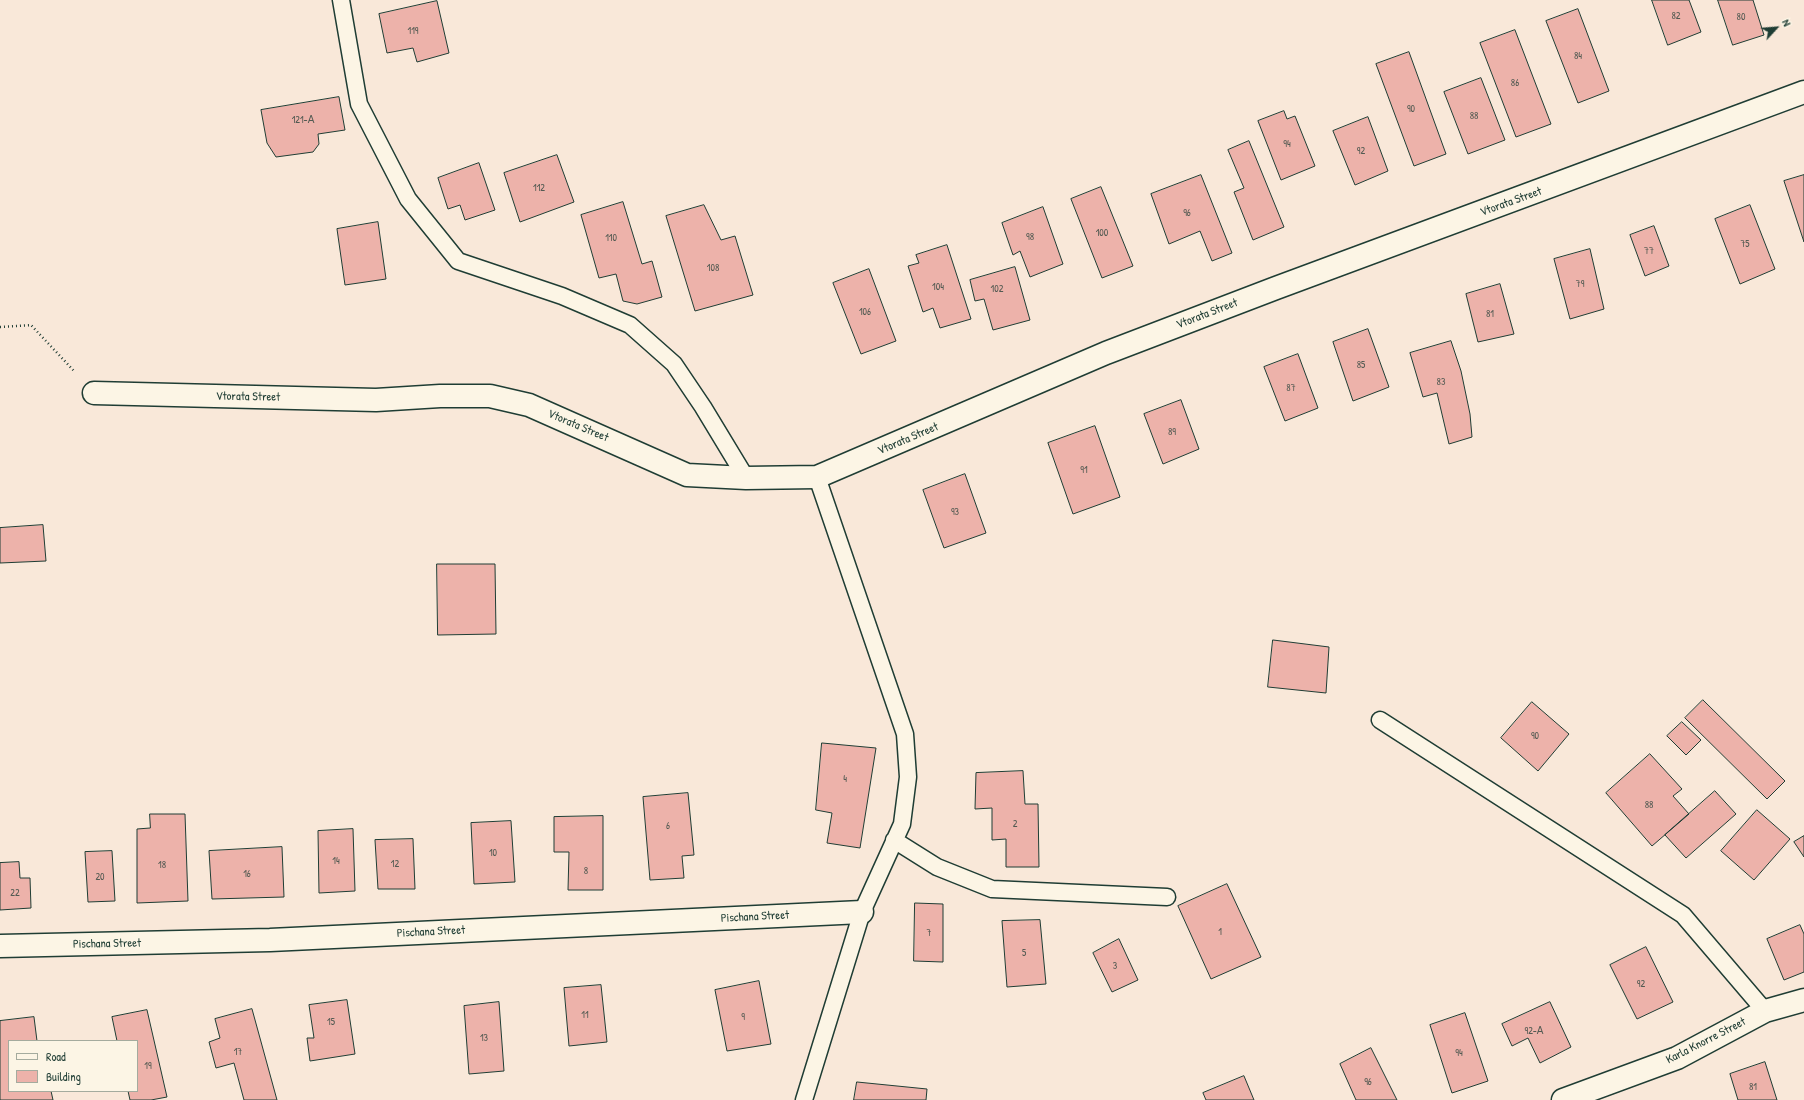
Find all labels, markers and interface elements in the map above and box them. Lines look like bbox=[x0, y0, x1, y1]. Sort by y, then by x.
north arrow bbox=[1756, 8, 1796, 48]
house number: 82 bbox=[1671, 10, 1681, 22]
house number: 80 bbox=[1737, 11, 1745, 23]
text: N bbox=[1779, 17, 1794, 28]
house number: 119 bbox=[408, 25, 418, 37]
house number: 84 bbox=[1574, 50, 1582, 62]
house number: 86 bbox=[1511, 77, 1519, 89]
house number: 90 bbox=[1407, 103, 1415, 115]
house number: 88 bbox=[1470, 110, 1478, 122]
house number: 121-А bbox=[292, 114, 314, 126]
house number: 94 bbox=[1283, 138, 1291, 150]
house number: 92 bbox=[1357, 145, 1365, 157]
house number: 112 bbox=[533, 182, 545, 194]
street label: Vtorata Street bbox=[1478, 184, 1544, 220]
house number: 96 bbox=[1183, 207, 1191, 219]
house number: 100 bbox=[1096, 227, 1108, 239]
house number: 98 bbox=[1026, 231, 1034, 243]
house number: 110 bbox=[605, 232, 617, 244]
house number: 75 bbox=[1740, 238, 1750, 250]
house number: 77 bbox=[1644, 245, 1654, 257]
house number: 108 bbox=[707, 262, 719, 274]
house number: 79 bbox=[1576, 278, 1584, 290]
house number: 104 bbox=[932, 281, 944, 293]
house number: 102 bbox=[991, 283, 1003, 295]
street label: Vtorata Street bbox=[1174, 296, 1240, 332]
house number: 106 bbox=[859, 306, 871, 318]
house number: 81 bbox=[1486, 308, 1494, 320]
house number: 85 bbox=[1357, 359, 1365, 371]
house number: 83 bbox=[1437, 376, 1445, 388]
house number: 87 bbox=[1286, 382, 1296, 394]
street label: Vtorata Street bbox=[216, 389, 280, 405]
street label: Vtorata Street bbox=[545, 407, 611, 445]
street label: Vtorata Street bbox=[875, 420, 941, 458]
house number: 89 bbox=[1168, 426, 1176, 438]
house number: 91 bbox=[1080, 464, 1088, 476]
house number: 93 bbox=[951, 506, 959, 518]
house number: 90 bbox=[1531, 730, 1539, 742]
house number: 4 bbox=[843, 773, 847, 785]
house number: 88 bbox=[1645, 799, 1653, 811]
house number: 2 bbox=[1013, 818, 1017, 830]
house number: 6 bbox=[666, 820, 670, 832]
house number: 10 bbox=[489, 847, 497, 859]
house number: 14 bbox=[332, 855, 340, 867]
house number: 12 bbox=[391, 858, 399, 870]
house number: 18 bbox=[158, 859, 166, 871]
house number: 8 bbox=[584, 865, 588, 877]
house number: 16 bbox=[243, 868, 251, 880]
house number: 20 bbox=[95, 871, 105, 883]
house number: 22 bbox=[10, 887, 20, 899]
street label: Pischana Street bbox=[721, 908, 789, 926]
street label: Pischana Street bbox=[397, 923, 465, 941]
house number: 1 bbox=[1218, 926, 1222, 938]
house number: 7 bbox=[927, 927, 931, 939]
street label: Pischana Street bbox=[73, 936, 141, 952]
house number: 5 bbox=[1022, 947, 1026, 959]
house number: 3 bbox=[1113, 960, 1117, 972]
house number: 92 bbox=[1637, 978, 1645, 990]
house number: 11 bbox=[581, 1009, 589, 1021]
house number: 9 bbox=[741, 1011, 745, 1023]
street label: Karla Knorre Street bbox=[1664, 1015, 1748, 1067]
house number: 15 bbox=[327, 1016, 335, 1028]
house number: 92-А bbox=[1524, 1025, 1544, 1037]
house number: 13 bbox=[480, 1032, 488, 1044]
legend bbox=[8, 1040, 138, 1092]
house number: 17 bbox=[234, 1046, 242, 1058]
house number: 94 bbox=[1455, 1047, 1463, 1059]
text: Road bbox=[46, 1048, 66, 1065]
house number: 19 bbox=[144, 1060, 152, 1072]
text: Building bbox=[46, 1068, 81, 1085]
house number: 96 bbox=[1364, 1076, 1372, 1088]
house number: 81 bbox=[1749, 1081, 1757, 1093]

